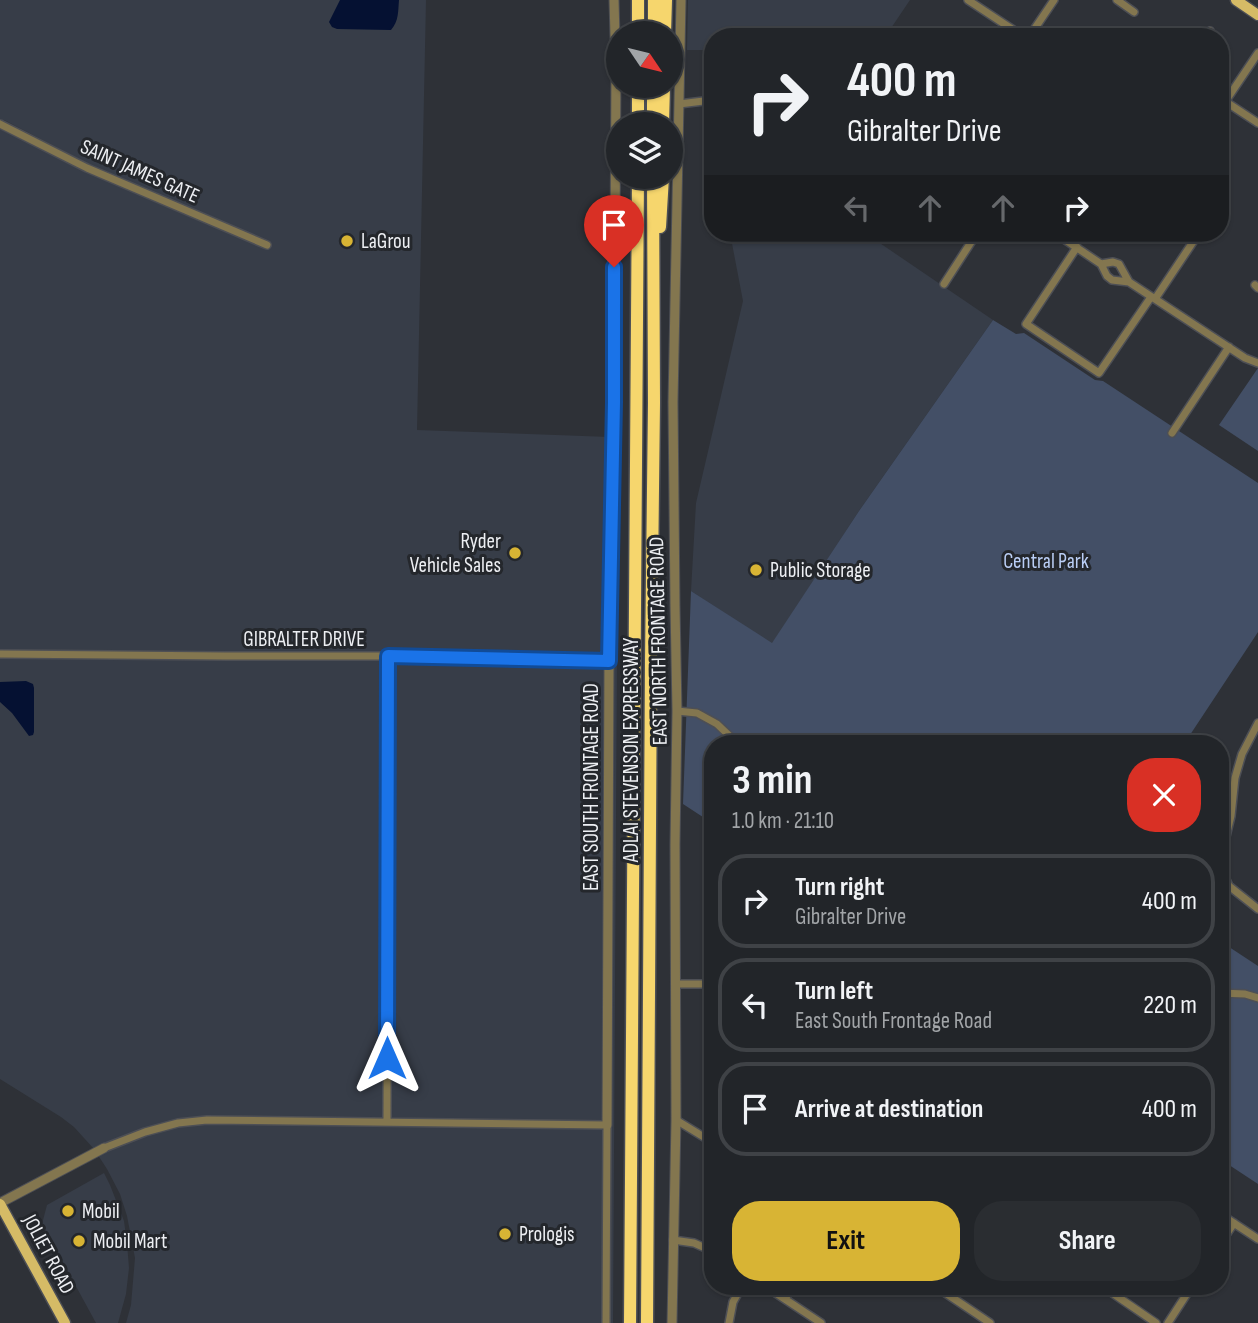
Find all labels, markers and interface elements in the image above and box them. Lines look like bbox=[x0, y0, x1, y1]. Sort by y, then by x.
north arrow bbox=[606, 21, 682, 98]
map controls bbox=[606, 21, 683, 189]
text: 400 m bbox=[847, 52, 957, 111]
icon: right bbox=[732, 56, 823, 147]
button: layers bbox=[606, 112, 683, 189]
text: Gibralter Drive bbox=[847, 112, 1002, 151]
street label: SAINT JAMES GATE bbox=[77, 134, 203, 209]
icon: left bbox=[838, 189, 876, 227]
icon: ahead bbox=[911, 189, 949, 227]
icon: ahead bbox=[984, 189, 1022, 227]
icon: right bbox=[1057, 189, 1095, 227]
pin bbox=[584, 195, 644, 267]
icon: arrive bbox=[595, 206, 633, 244]
place label: LaGrou bbox=[361, 229, 411, 254]
marker: LaGrou bbox=[339, 233, 355, 249]
place label: Ryder Vehicle Sales bbox=[410, 529, 501, 578]
street label: EAST NORTH FRONTAGE ROAD bbox=[644, 537, 673, 745]
marker: Ryder Vehicle Sales bbox=[507, 545, 523, 561]
park label: Central Park bbox=[1003, 549, 1089, 574]
place label: Public Storage bbox=[770, 558, 871, 583]
marker: Public Storage bbox=[748, 562, 764, 578]
street label: GIBRALTER DRIVE bbox=[243, 627, 365, 652]
street label: ADLAI STEVENSON EXPRESSWAY bbox=[619, 638, 644, 863]
street label: EAST SOUTH FRONTAGE ROAD bbox=[579, 683, 604, 891]
text: 3 min bbox=[732, 755, 812, 806]
button: close bbox=[1127, 758, 1201, 832]
text: 1.0 km · 21:10 bbox=[732, 807, 834, 835]
text: Turn right bbox=[795, 872, 884, 903]
icon: right bbox=[736, 882, 774, 920]
text: 400 m bbox=[1142, 886, 1197, 917]
text: Gibralter Drive bbox=[795, 903, 906, 931]
text: Turn left bbox=[795, 976, 873, 1007]
icon: left bbox=[736, 986, 774, 1024]
text: 220 m bbox=[1143, 990, 1197, 1021]
text: East South Frontage Road bbox=[795, 1007, 992, 1035]
position arrow bbox=[350, 1021, 424, 1095]
icon: arrive bbox=[736, 1090, 774, 1128]
text: Arrive at destination bbox=[795, 1094, 983, 1125]
text: 400 m bbox=[1142, 1094, 1197, 1125]
place label: Mobil bbox=[82, 1199, 120, 1224]
button: Exit bbox=[732, 1201, 960, 1281]
button: Share bbox=[974, 1201, 1201, 1281]
marker: Mobil bbox=[60, 1203, 76, 1219]
street label: JOLIET ROAD bbox=[17, 1209, 80, 1298]
place label: Prologis bbox=[519, 1222, 575, 1247]
marker: Prologis bbox=[497, 1226, 513, 1242]
place label: Mobil Mart bbox=[93, 1229, 167, 1254]
marker: Mobil Mart bbox=[71, 1233, 87, 1249]

